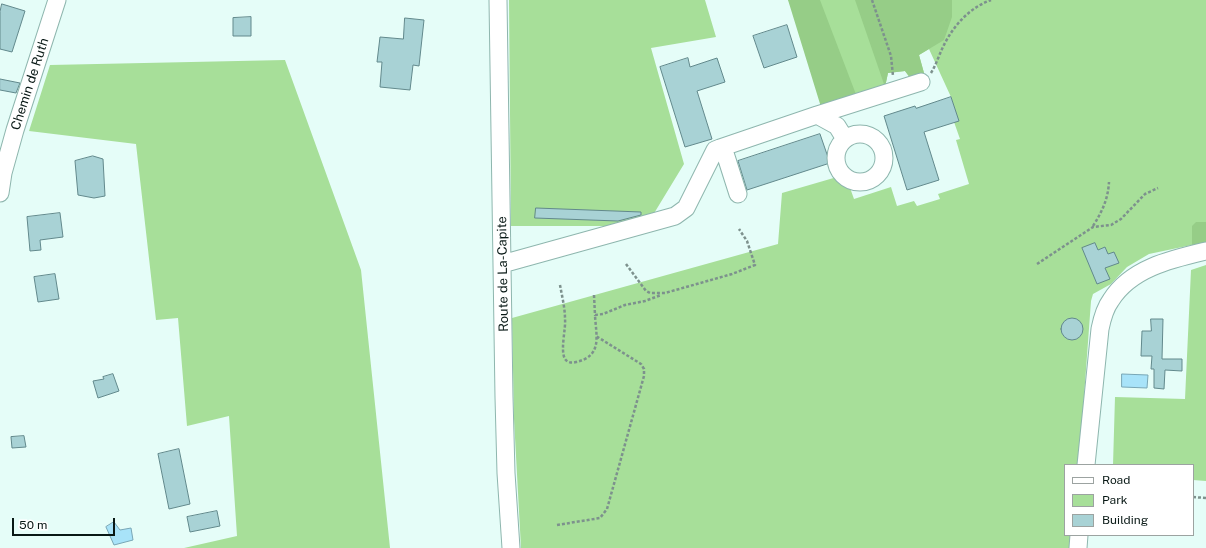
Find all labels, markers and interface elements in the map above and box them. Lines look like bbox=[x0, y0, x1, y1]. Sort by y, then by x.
street label: Chemin de Ruth bbox=[8, 36, 52, 132]
street label: Route de La-Capite bbox=[494, 216, 512, 332]
legend bbox=[1064, 464, 1194, 536]
text: Road bbox=[1102, 473, 1130, 487]
text: Park bbox=[1102, 493, 1128, 507]
scale bar bbox=[14, 510, 117, 536]
text: Building bbox=[1102, 513, 1148, 527]
text: 50 m bbox=[19, 518, 47, 532]

